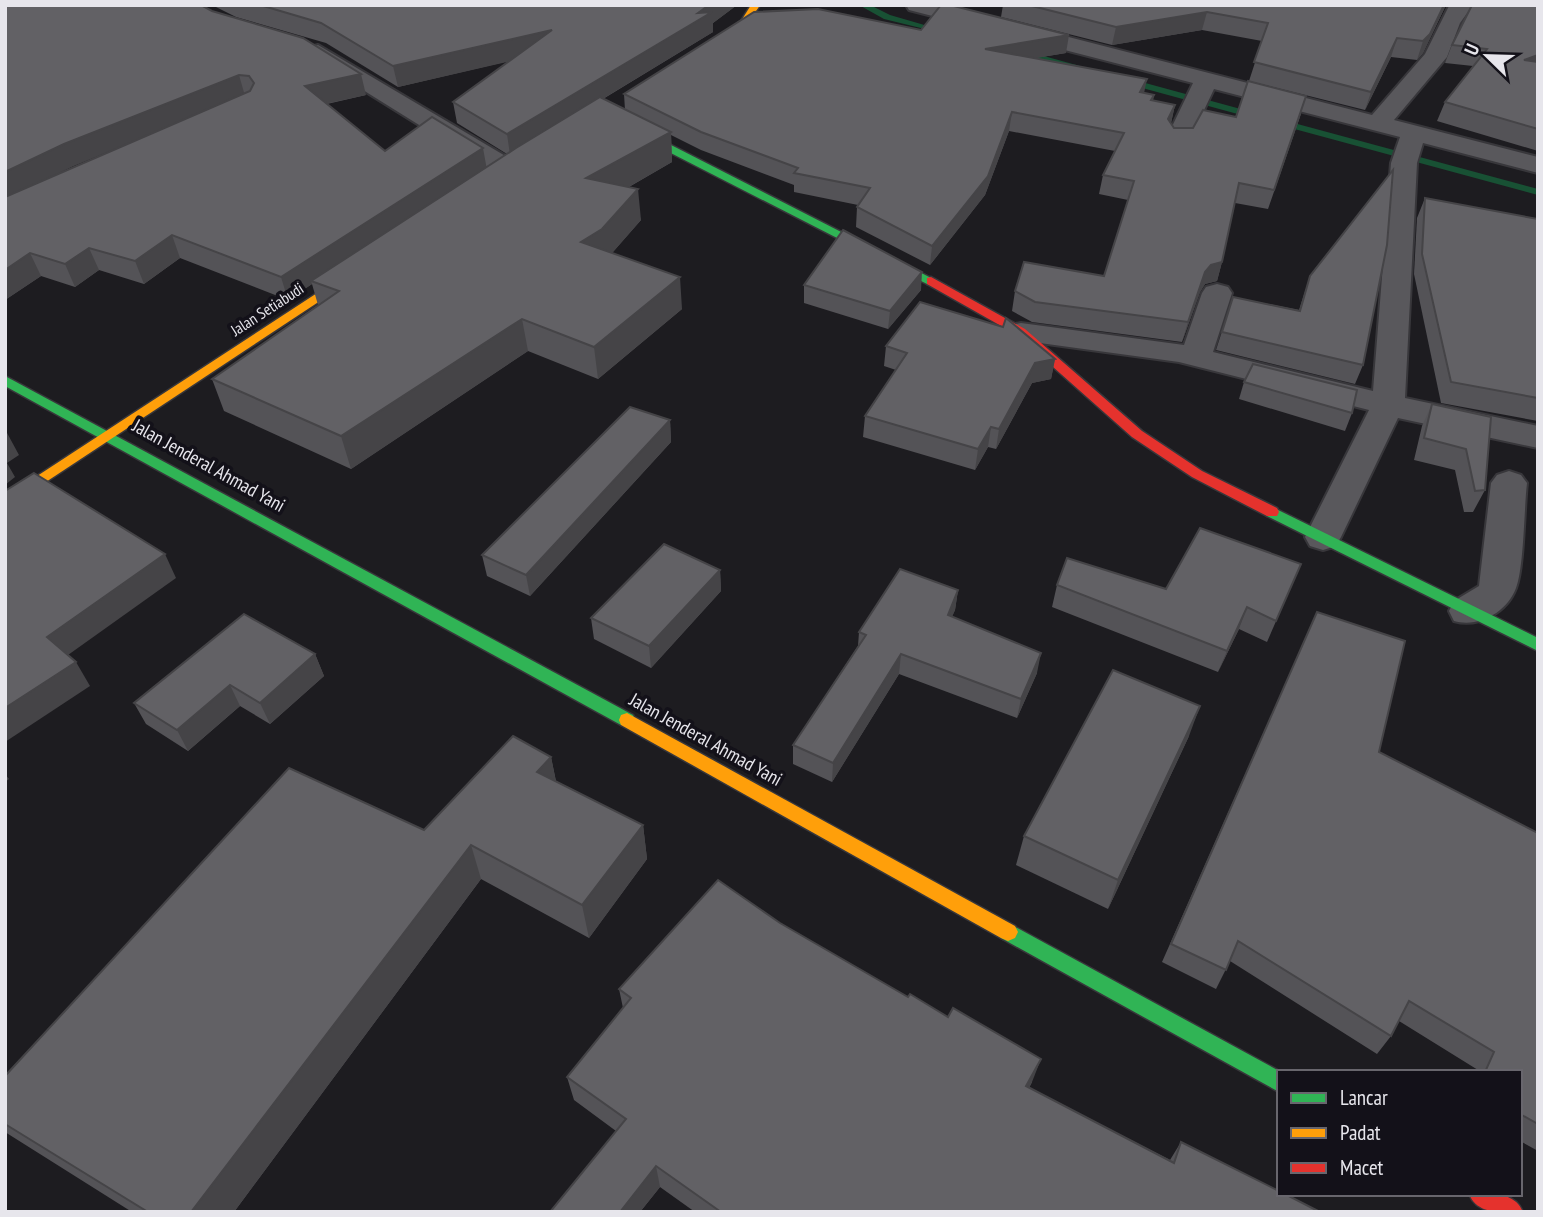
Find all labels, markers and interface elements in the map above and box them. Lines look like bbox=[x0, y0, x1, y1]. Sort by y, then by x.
north arrow bbox=[1452, 21, 1522, 91]
text: U bbox=[1458, 40, 1484, 59]
street label: Jalan Setiabudi bbox=[226, 278, 307, 340]
street label: Jalan Jenderal Ahmad Yani bbox=[128, 413, 290, 517]
street label: Jalan Jenderal Ahmad Yani bbox=[625, 687, 787, 791]
legend bbox=[1277, 1070, 1522, 1196]
text: Lancar bbox=[1340, 1084, 1388, 1111]
text: Padat bbox=[1340, 1119, 1381, 1146]
text: Macet bbox=[1340, 1154, 1384, 1181]

